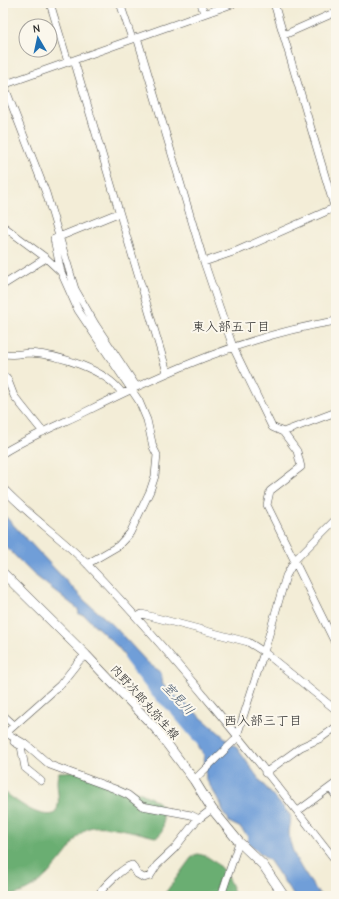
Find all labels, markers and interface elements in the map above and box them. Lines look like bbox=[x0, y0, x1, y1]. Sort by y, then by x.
north arrow bbox=[18, 18, 58, 58]
text: N bbox=[32, 22, 41, 36]
district label: 東入部五丁目 bbox=[192, 319, 270, 334]
street label: 内野次郎丸弥生線 bbox=[108, 662, 182, 742]
water label: 室見川 bbox=[160, 679, 197, 718]
district label: 西入部三丁目 bbox=[224, 713, 302, 728]

